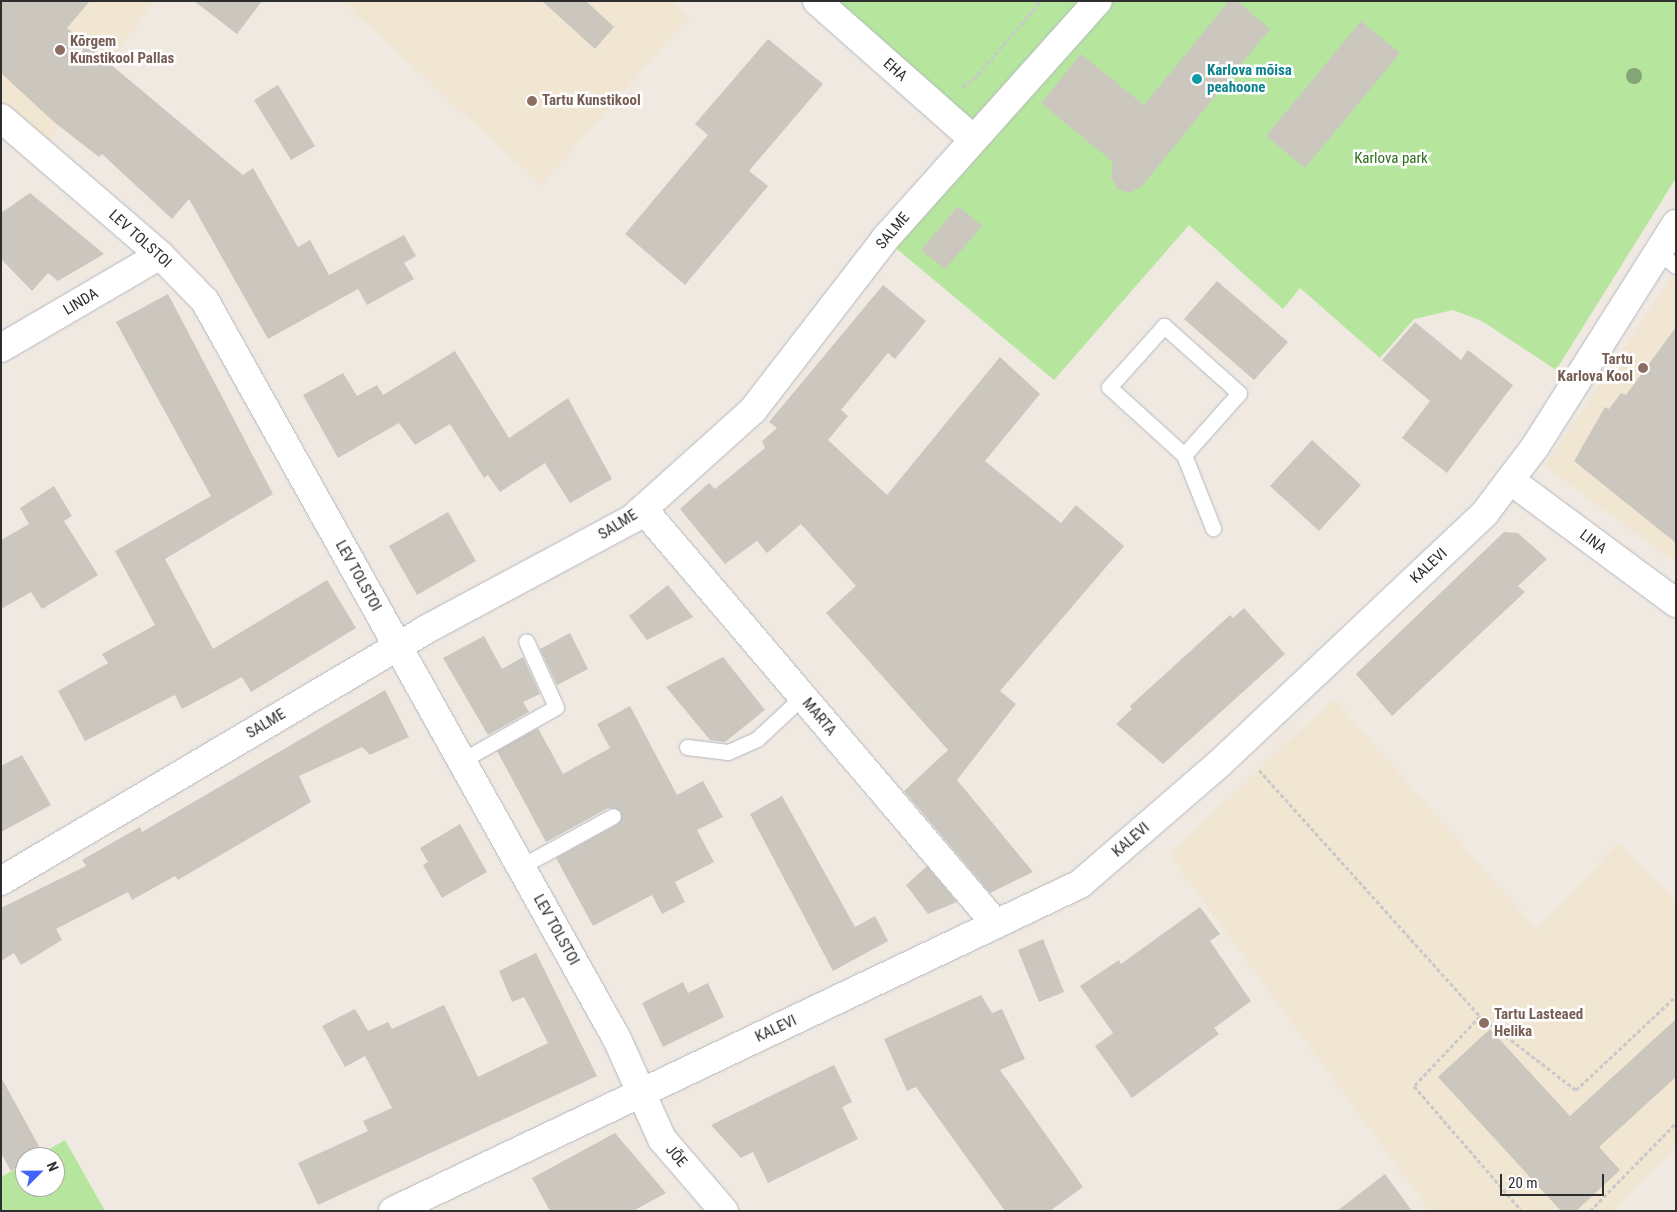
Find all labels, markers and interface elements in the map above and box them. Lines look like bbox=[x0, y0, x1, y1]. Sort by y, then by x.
place label: Kõrgem Kunstikool Pallas bbox=[70, 32, 174, 67]
marker: Kõrgem Kunstikool Pallas bbox=[54, 44, 66, 56]
street label: EHA bbox=[879, 55, 911, 85]
place label: Karlova mõisa peahoone bbox=[1207, 61, 1292, 96]
marker: Karlova mõisa peahoone bbox=[1191, 73, 1203, 85]
place label: Tartu Kunstikool bbox=[542, 92, 641, 110]
marker: Tartu Kunstikool bbox=[526, 95, 538, 107]
park label: Karlova park bbox=[1354, 150, 1428, 168]
street label: LEV TOLSTOI bbox=[105, 206, 175, 272]
street label: SALME bbox=[872, 209, 914, 253]
street label: LINDA bbox=[60, 285, 102, 319]
place label: Tartu Karlova Kool bbox=[1558, 350, 1633, 385]
marker: Tartu Karlova Kool bbox=[1637, 362, 1649, 374]
street label: SALME bbox=[595, 506, 641, 544]
street label: LINA bbox=[1576, 526, 1610, 558]
street label: LEV TOLSTOI bbox=[331, 537, 385, 615]
street label: KALEVI bbox=[1407, 545, 1451, 587]
street label: MARTA bbox=[798, 695, 840, 739]
street label: SALME bbox=[243, 705, 289, 743]
street label: KALEVI bbox=[1109, 819, 1153, 861]
street label: LEV TOLSTOI bbox=[529, 891, 583, 969]
place label: Tartu Lasteaed Helika bbox=[1494, 1005, 1583, 1040]
street label: KALEVI bbox=[752, 1012, 800, 1046]
marker: Tartu Lasteaed Helika bbox=[1478, 1017, 1490, 1029]
street label: JÕE bbox=[661, 1141, 691, 1171]
north arrow bbox=[15, 1147, 65, 1197]
text: N bbox=[44, 1159, 62, 1174]
scale bar bbox=[1502, 1164, 1606, 1196]
text: 20 m bbox=[1508, 1174, 1538, 1192]

